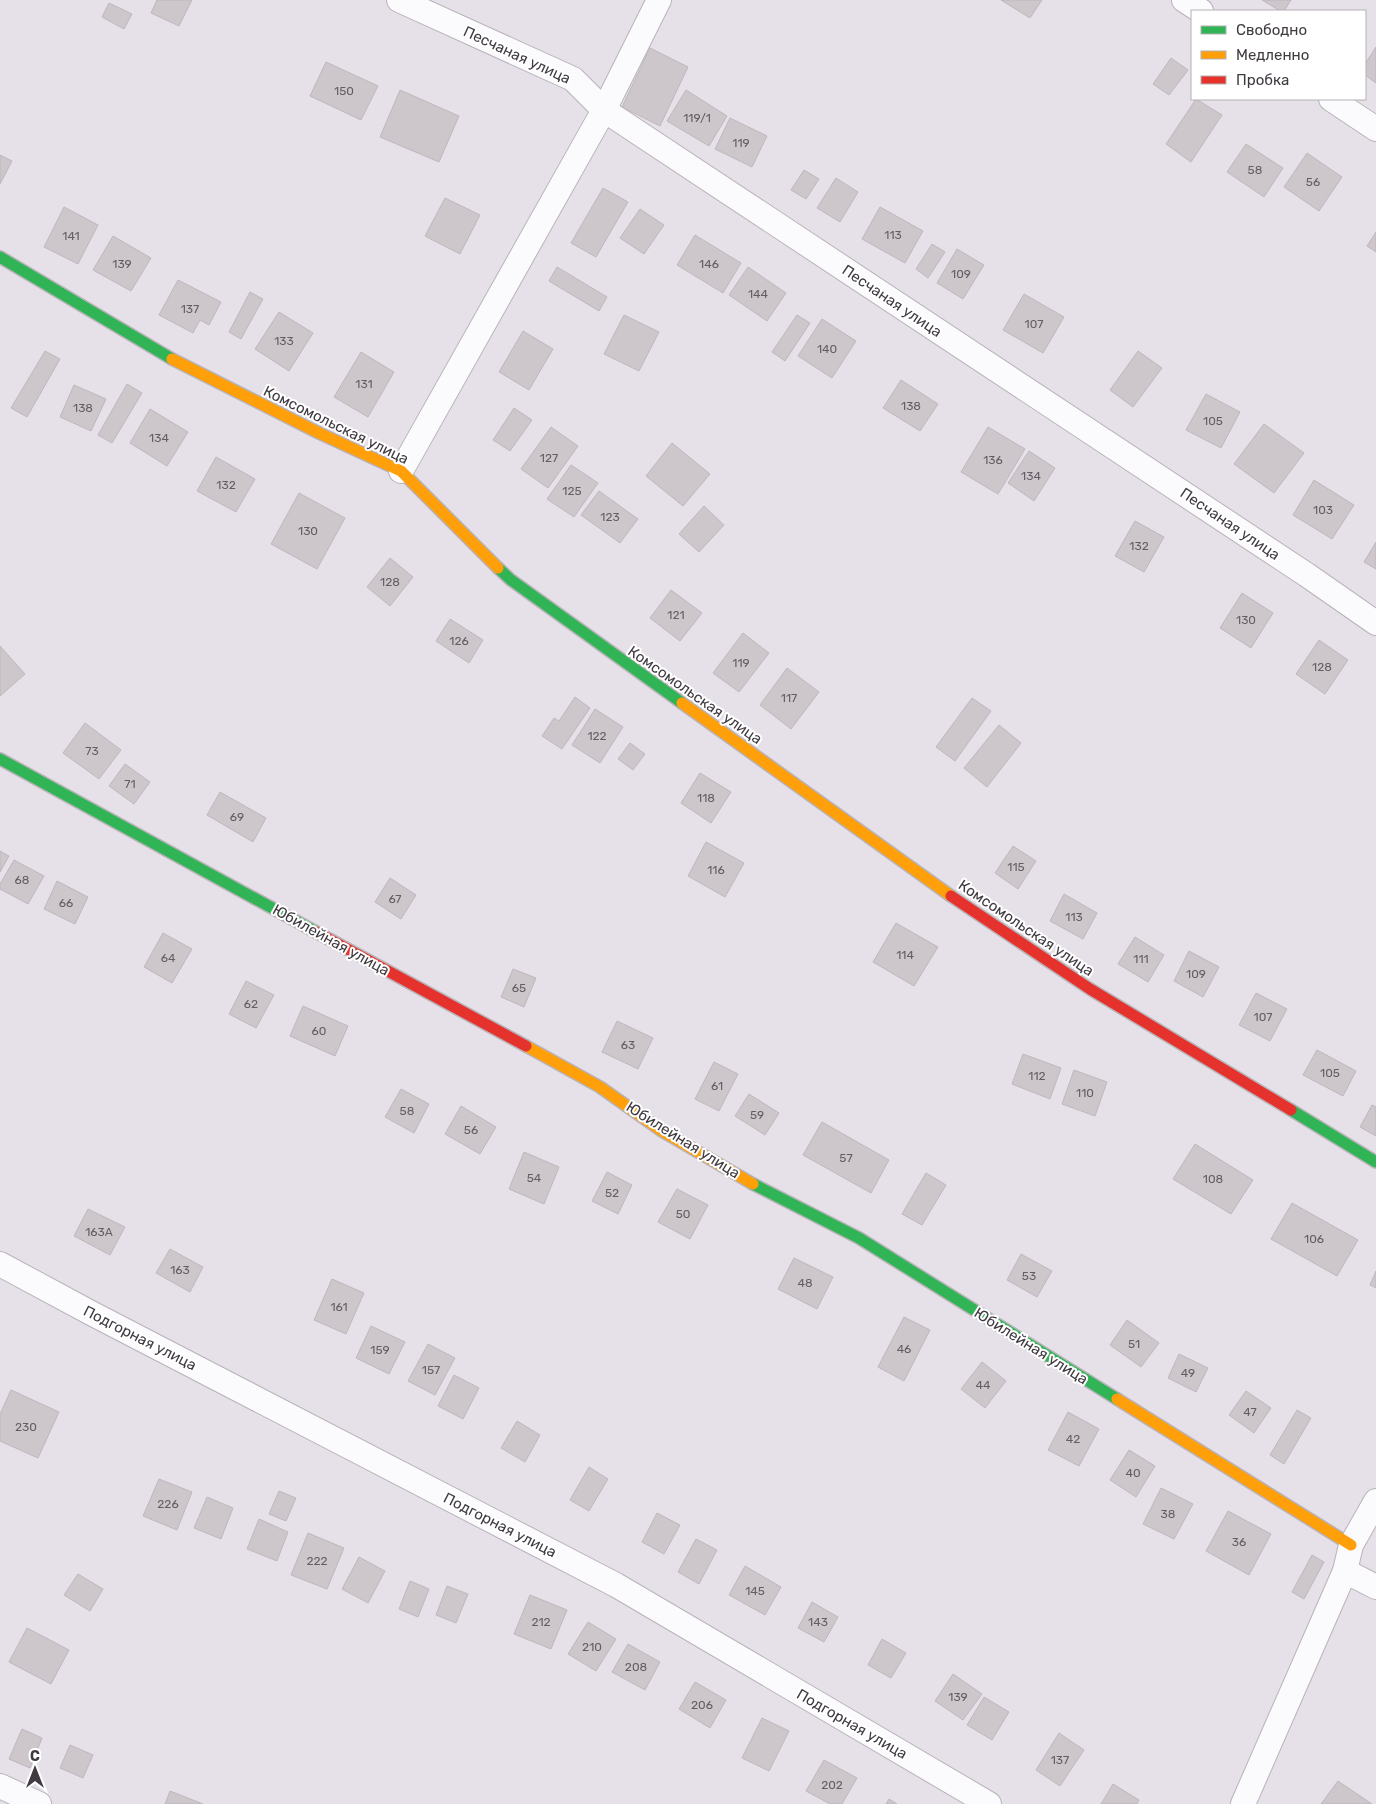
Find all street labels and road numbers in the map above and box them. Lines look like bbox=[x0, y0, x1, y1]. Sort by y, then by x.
street label: Песчаная улица bbox=[460, 22, 574, 88]
street label: Песчаная улица bbox=[839, 261, 945, 341]
street label: Комсомольская улица bbox=[260, 382, 412, 468]
street label: Песчаная улица bbox=[1177, 484, 1283, 564]
street label: Комсомольская улица bbox=[625, 642, 765, 748]
street label: Комсомольская улица bbox=[955, 876, 1097, 980]
street label: Юбилейная улица bbox=[269, 900, 393, 980]
street label: Юбилейная улица bbox=[623, 1098, 743, 1182]
street label: Подгорная улица bbox=[80, 1302, 200, 1374]
street label: Юбилейная улица bbox=[971, 1304, 1091, 1388]
street label: Подгорная улица bbox=[440, 1489, 560, 1561]
street label: Подгорная улица bbox=[794, 1685, 910, 1763]

